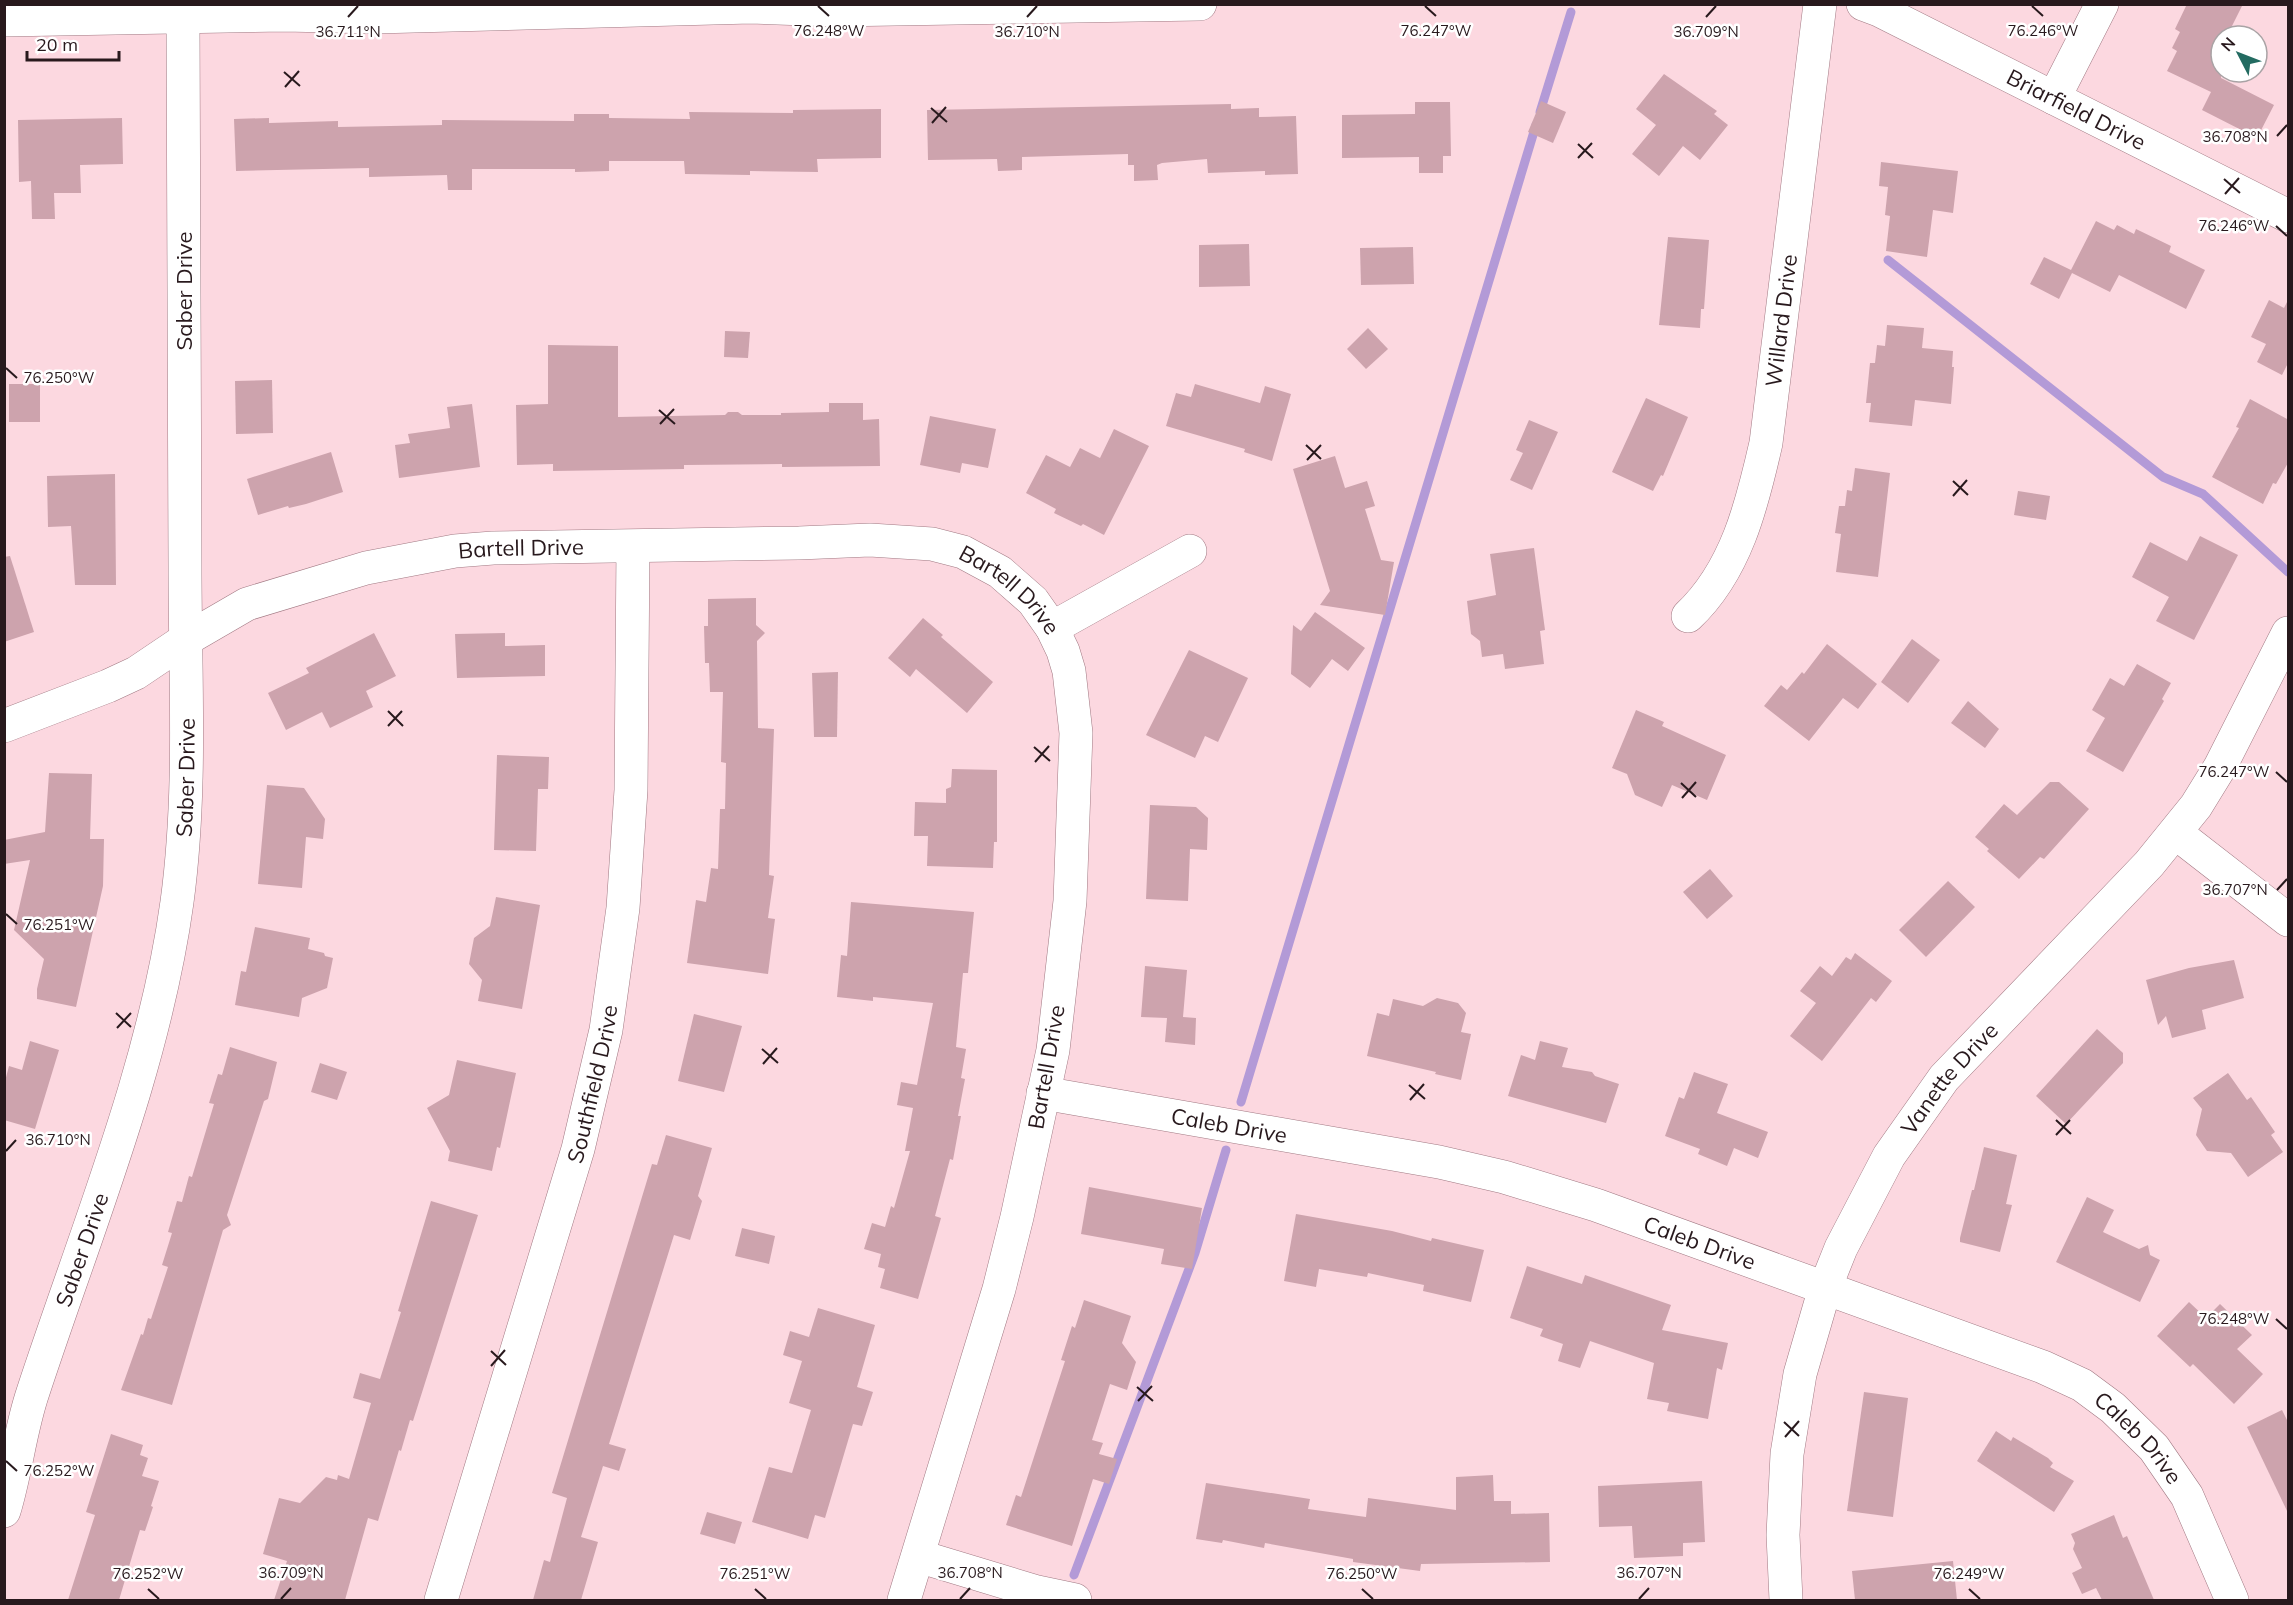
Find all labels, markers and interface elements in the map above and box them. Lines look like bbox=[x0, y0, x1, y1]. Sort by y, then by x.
text: 76.248°W bbox=[794, 21, 865, 40]
text: 76.247°W bbox=[1401, 21, 1472, 40]
text: 76.246°W bbox=[2008, 21, 2079, 40]
text: 36.711°N bbox=[315, 22, 381, 41]
text: 36.710°N bbox=[994, 22, 1060, 41]
text: 36.709°N bbox=[1673, 22, 1739, 41]
scale bar bbox=[27, 24, 118, 62]
north arrow bbox=[2209, 24, 2269, 84]
text: 20 m bbox=[36, 33, 78, 56]
text: N bbox=[2216, 33, 2239, 55]
street label: Briarfield Drive bbox=[2002, 63, 2150, 156]
text: 36.708°N bbox=[2202, 127, 2268, 146]
text: 76.246°W bbox=[2199, 216, 2270, 235]
street label: Saber Drive bbox=[170, 232, 198, 350]
street label: Willard Drive bbox=[1759, 253, 1803, 389]
text: 76.250°W bbox=[24, 368, 95, 387]
street label: Bartell Drive bbox=[457, 533, 584, 565]
street label: Bartell Drive bbox=[954, 539, 1066, 640]
street label: Saber Drive bbox=[170, 718, 201, 838]
text: 76.247°W bbox=[2199, 762, 2270, 781]
text: 36.707°N bbox=[2202, 880, 2268, 899]
text: 76.251°W bbox=[24, 915, 95, 934]
street label: Southfield Drive bbox=[560, 1003, 623, 1167]
street label: Bartell Drive bbox=[1021, 1003, 1071, 1131]
street label: Vanette Drive bbox=[1894, 1016, 2004, 1140]
street label: Caleb Drive bbox=[1169, 1102, 1289, 1149]
text: 36.710°N bbox=[25, 1130, 91, 1149]
street label: Saber Drive bbox=[49, 1189, 115, 1311]
street label: Caleb Drive bbox=[1640, 1209, 1759, 1276]
text: 76.248°W bbox=[2199, 1309, 2270, 1328]
street label: Caleb Drive bbox=[2089, 1385, 2188, 1489]
text: 76.252°W bbox=[24, 1461, 95, 1480]
text: 36.709°N bbox=[258, 1563, 324, 1582]
text: 36.708°N bbox=[937, 1563, 1003, 1582]
text: 36.707°N bbox=[1616, 1563, 1682, 1582]
text: 76.252°W bbox=[113, 1564, 184, 1583]
text: 76.251°W bbox=[720, 1564, 791, 1583]
text: 76.250°W bbox=[1327, 1564, 1398, 1583]
text: 76.249°W bbox=[1934, 1564, 2005, 1583]

